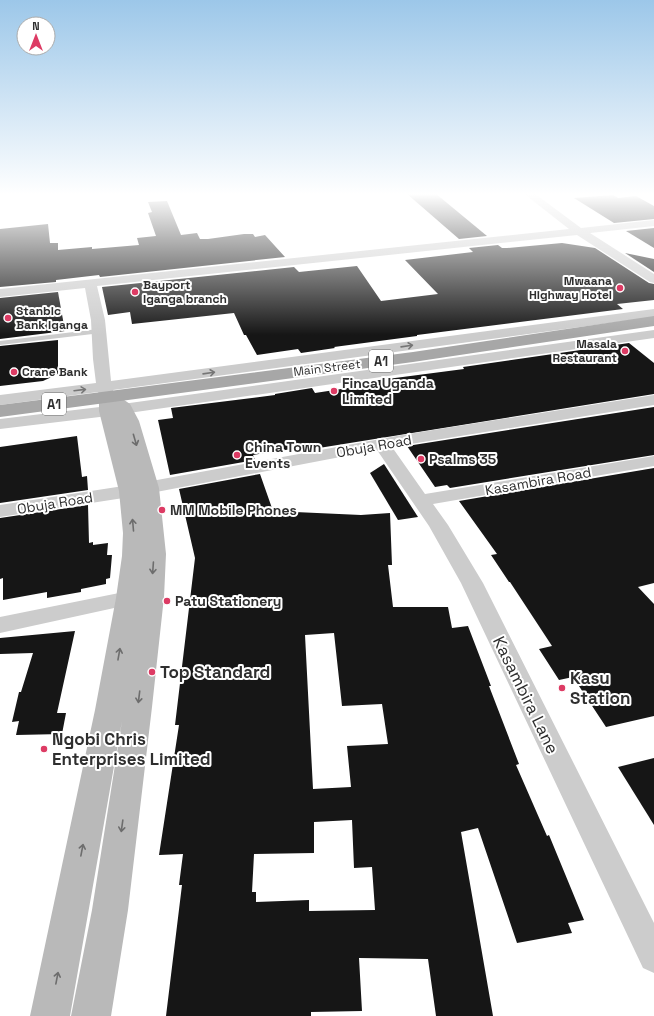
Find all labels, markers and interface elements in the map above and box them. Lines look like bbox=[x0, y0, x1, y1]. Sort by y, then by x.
north arrow bbox=[16, 16, 56, 56]
text: N bbox=[32, 19, 40, 33]
place label: Mwaana Highway Hotel bbox=[529, 273, 612, 303]
place label: Bayport Iganga branch bbox=[143, 277, 227, 307]
marker: Mwaana Highway Hotel bbox=[615, 283, 625, 293]
marker: Bayport Iganga branch bbox=[130, 287, 140, 297]
place label: Stanbic Bank Iganga bbox=[16, 303, 88, 333]
marker: Stanbic Bank Iganga bbox=[3, 313, 13, 323]
place label: Masala Restaurant bbox=[552, 336, 617, 366]
one-way arrow bbox=[400, 342, 413, 350]
marker: Masala Restaurant bbox=[620, 346, 630, 356]
road number: A1 bbox=[369, 350, 393, 372]
street label: Main Street bbox=[293, 356, 361, 380]
place label: Crane Bank bbox=[22, 364, 88, 380]
marker: Crane Bank bbox=[9, 367, 19, 377]
one-way arrow bbox=[202, 369, 215, 377]
place label: Finca Uganda Limited bbox=[342, 374, 434, 408]
one-way arrow bbox=[73, 386, 86, 394]
marker: Finca Uganda Limited bbox=[329, 386, 339, 396]
road number: A1 bbox=[42, 393, 66, 415]
street label: Obuja Road bbox=[335, 431, 413, 461]
one-way arrow bbox=[132, 433, 139, 446]
place label: China Town Events bbox=[245, 438, 321, 472]
marker: China Town Events bbox=[232, 450, 242, 460]
place label: Psalms 35 bbox=[429, 450, 496, 468]
marker: Psalms 35 bbox=[416, 454, 426, 464]
street label: Kasambira Road bbox=[484, 463, 592, 499]
street label: Obuja Road bbox=[16, 488, 94, 518]
place label: MM Mobile Phones bbox=[170, 501, 297, 519]
marker: MM Mobile Phones bbox=[157, 505, 167, 515]
one-way arrow bbox=[129, 519, 137, 532]
one-way arrow bbox=[149, 561, 156, 574]
place label: Patu Stationery bbox=[175, 592, 281, 610]
marker: Patu Stationery bbox=[162, 596, 172, 606]
street label: Kasambira Lane bbox=[488, 633, 564, 757]
one-way arrow bbox=[116, 647, 124, 660]
place label: Top Standard bbox=[160, 661, 270, 683]
marker: Top Standard bbox=[147, 667, 157, 677]
place label: Kasu Station bbox=[570, 667, 630, 709]
marker: Kasu Station bbox=[557, 683, 567, 693]
one-way arrow bbox=[135, 690, 143, 703]
place label: Ngobi Chris Enterprises Limited bbox=[52, 728, 211, 770]
marker: Ngobi Chris Enterprises Limited bbox=[39, 744, 49, 754]
one-way arrow bbox=[118, 819, 126, 832]
one-way arrow bbox=[79, 844, 87, 857]
one-way arrow bbox=[54, 972, 62, 985]

